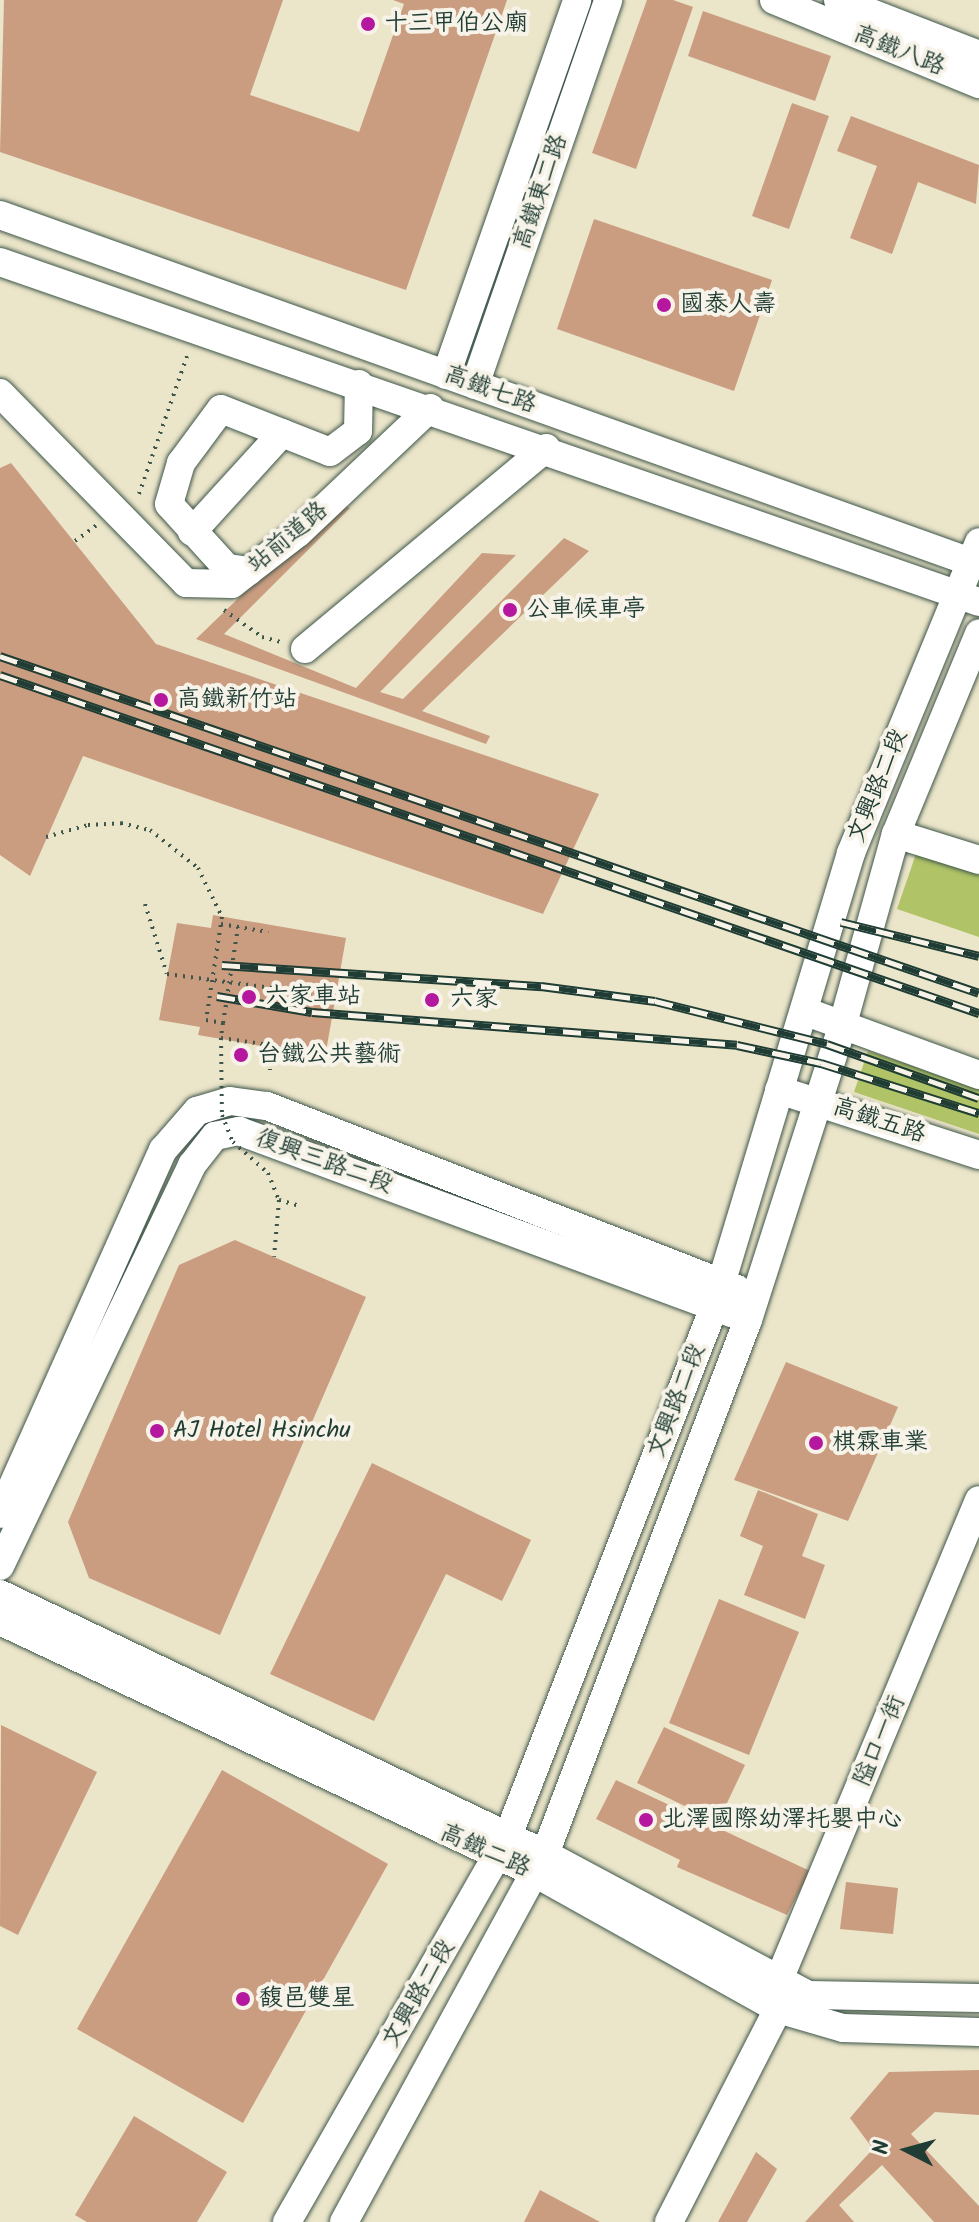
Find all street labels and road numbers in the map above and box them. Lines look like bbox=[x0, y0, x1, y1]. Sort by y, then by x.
street label: 高鐵八路 bbox=[849, 20, 949, 82]
street label: 高鐵東二路 bbox=[508, 131, 574, 253]
street label: 高鐵七路 bbox=[440, 360, 540, 420]
street label: 站前道路 bbox=[242, 496, 334, 580]
street label: 文興路二段 bbox=[842, 725, 914, 847]
street label: 高鐵五路 bbox=[829, 1092, 929, 1150]
street label: 復興三路二段 bbox=[251, 1124, 397, 1200]
street label: 文興路二段 bbox=[642, 1340, 712, 1462]
street label: 隘口一街 bbox=[848, 1691, 912, 1791]
street label: 高鐵二路 bbox=[435, 1818, 535, 1884]
street label: 文興路二段 bbox=[377, 1935, 461, 2053]

